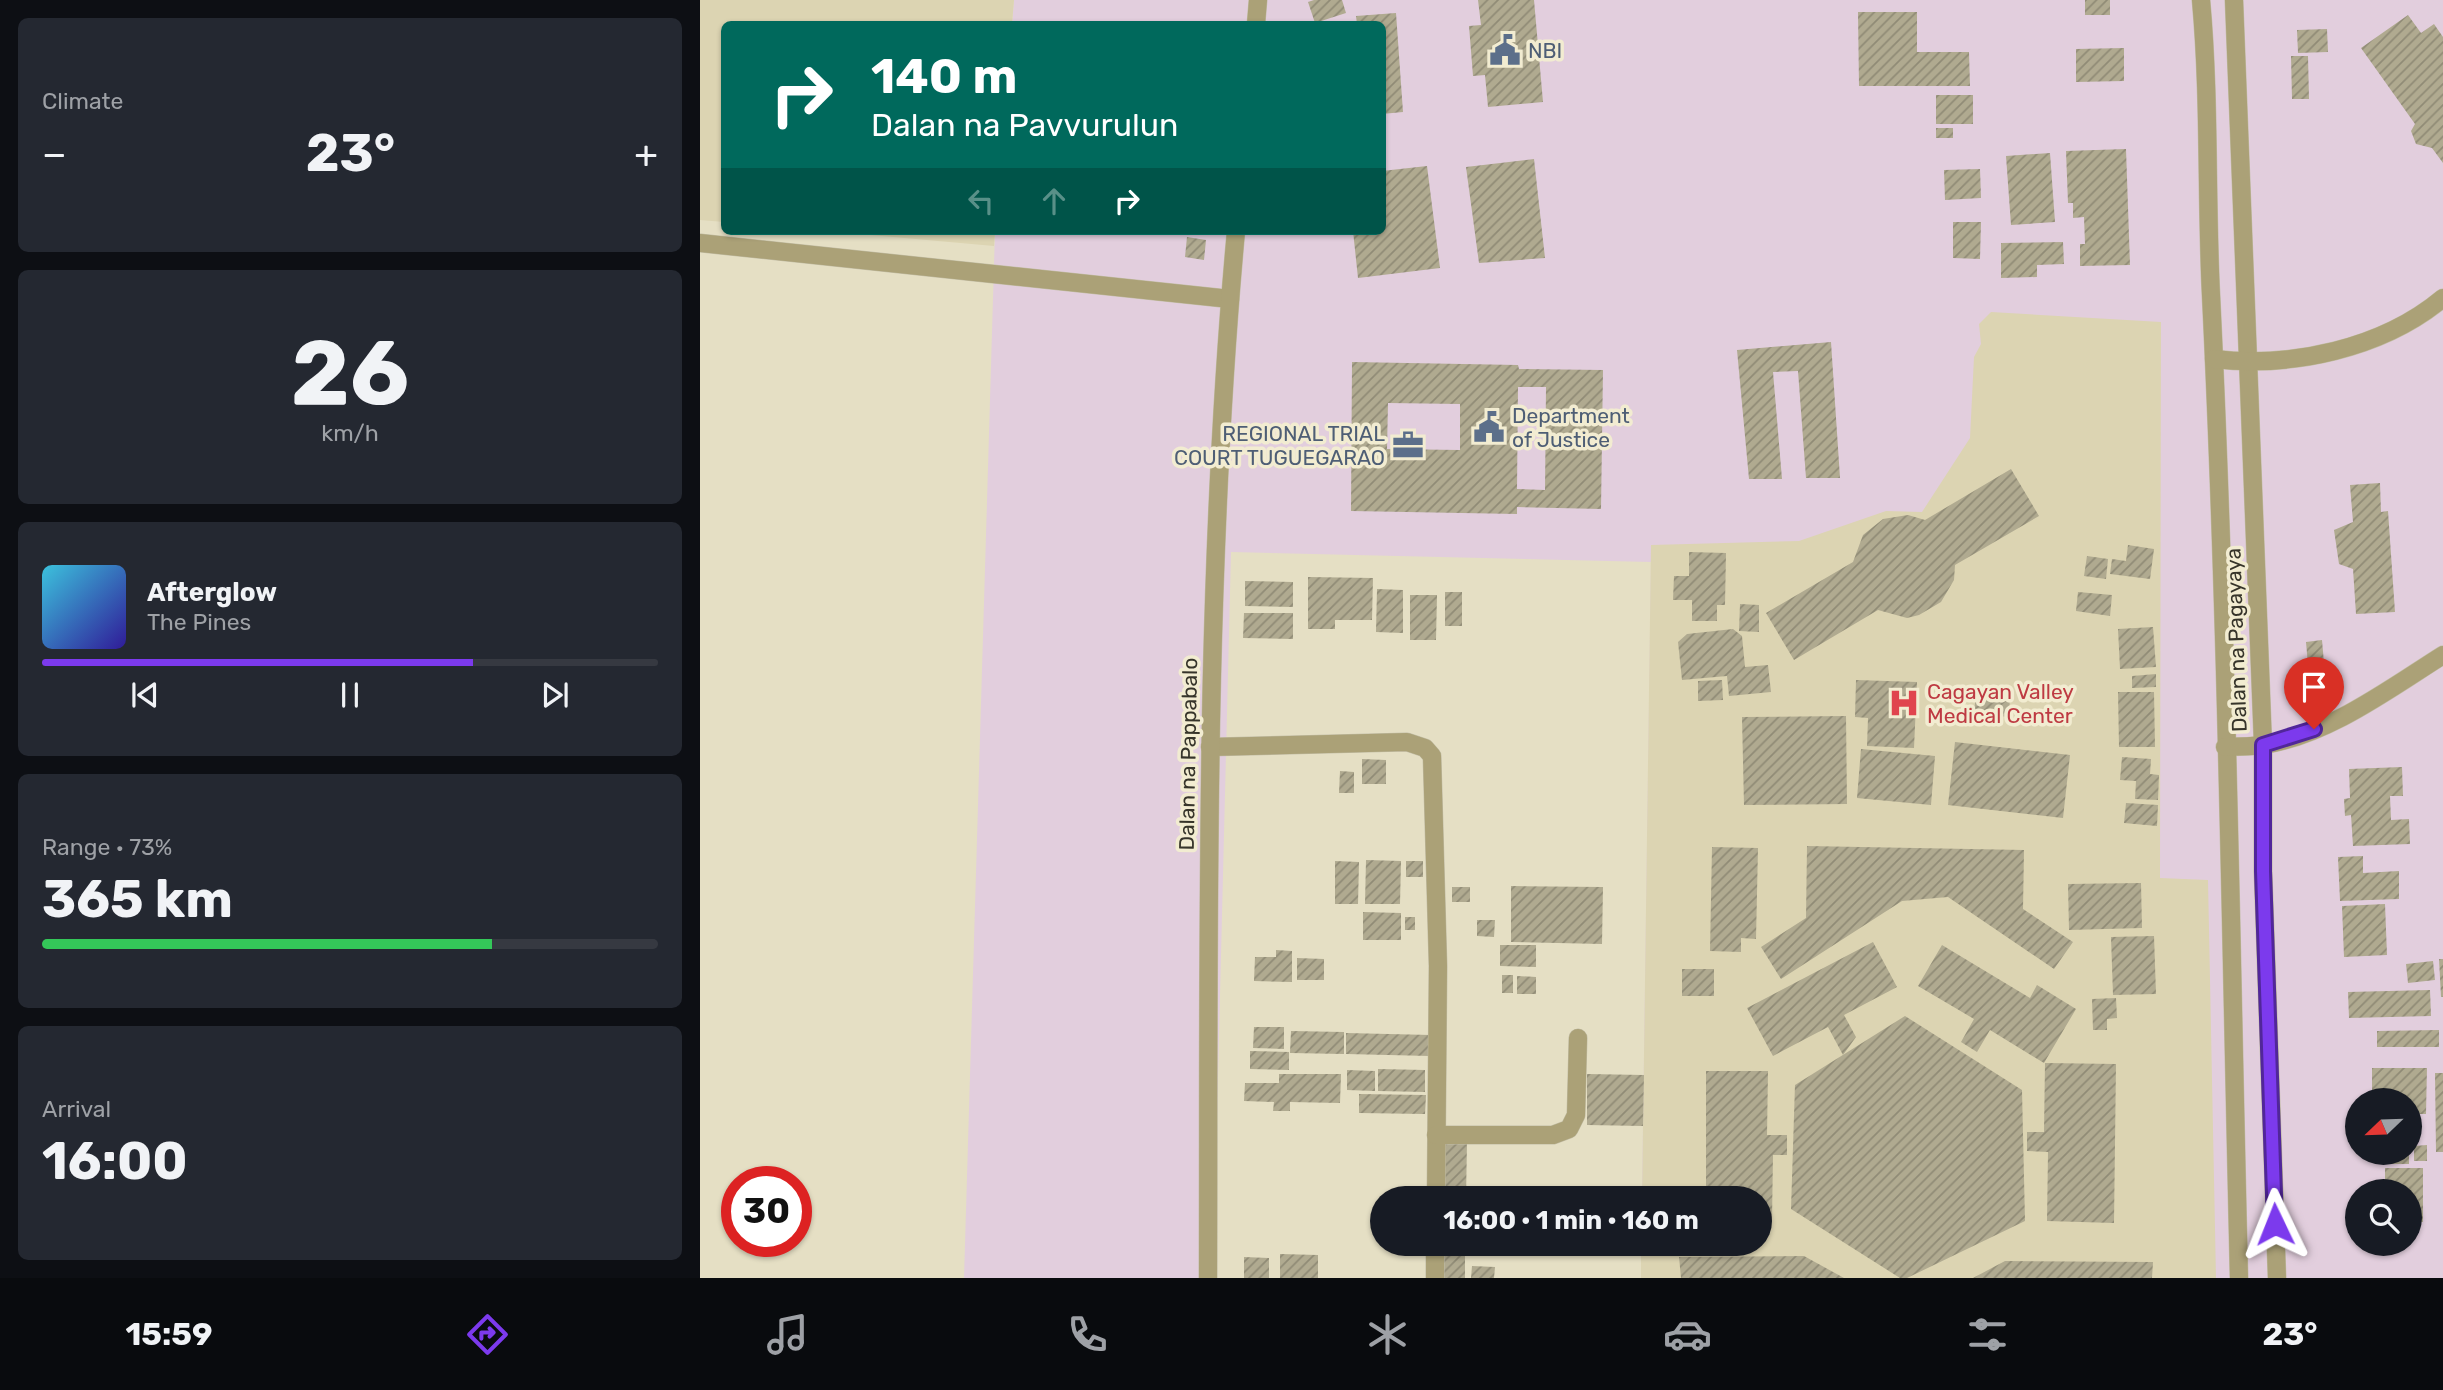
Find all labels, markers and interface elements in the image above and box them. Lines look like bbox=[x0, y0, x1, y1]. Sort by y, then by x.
public building icon: NBI bbox=[1488, 33, 1522, 67]
place label: NBI bbox=[1528, 38, 1562, 63]
text: 140 m bbox=[871, 47, 1017, 105]
icon: right bbox=[756, 49, 847, 140]
text: Climate bbox=[42, 87, 123, 115]
text: Dalan na Pavvurulun bbox=[871, 106, 1178, 144]
text: 23° bbox=[306, 122, 395, 184]
text: − bbox=[42, 131, 67, 177]
text: + bbox=[634, 131, 658, 177]
icon: left bbox=[962, 182, 1000, 220]
icon: ahead bbox=[1035, 182, 1073, 220]
icon: right bbox=[1108, 182, 1146, 220]
text: 26 bbox=[291, 319, 409, 427]
place label: Department of Justice bbox=[1512, 403, 1630, 452]
public building icon: Department of Justice bbox=[1472, 410, 1506, 444]
text: km/h bbox=[321, 419, 379, 447]
place label: REGIONAL TRIAL COURT TUGUEGARAO bbox=[1174, 421, 1385, 470]
office icon: REGIONAL TRIAL COURT TUGUEGARAO bbox=[1391, 428, 1425, 462]
street label: Dalan na Pagayaya bbox=[2220, 548, 2252, 732]
text: Afterglow bbox=[147, 577, 277, 608]
text: The Pines bbox=[147, 608, 251, 636]
street label: Dalan na Pappabalo bbox=[1174, 657, 1202, 851]
pin bbox=[2284, 657, 2344, 729]
icon: arrive bbox=[2295, 668, 2333, 706]
icon: previous bbox=[126, 676, 164, 714]
icon: pause bbox=[331, 676, 369, 714]
icon: next bbox=[536, 676, 574, 714]
place label: Cagayan Valley Medical Center bbox=[1927, 679, 2074, 728]
hospital icon: Cagayan Valley Medical Center bbox=[1887, 686, 1921, 720]
text: Range · 73% bbox=[42, 833, 172, 861]
text: 365 km bbox=[42, 868, 233, 930]
north arrow bbox=[2345, 1088, 2422, 1166]
map controls bbox=[2345, 1088, 2422, 1256]
text: Arrival bbox=[42, 1095, 111, 1123]
text: 16:00 bbox=[42, 1130, 188, 1192]
speed limit sign: 30 bbox=[721, 1166, 812, 1257]
button: search bbox=[2345, 1179, 2422, 1256]
position arrow bbox=[2238, 1187, 2312, 1261]
text: 16:00 · 1 min · 160 m bbox=[1443, 1205, 1699, 1236]
icon: directions bbox=[463, 1310, 512, 1359]
icon: music bbox=[763, 1310, 812, 1359]
icon: phone bbox=[1063, 1310, 1112, 1359]
icon: climate bbox=[1363, 1310, 1412, 1359]
icon: car bbox=[1663, 1310, 1712, 1359]
icon: filters bbox=[1963, 1310, 2012, 1359]
text: 15:59 bbox=[125, 1315, 213, 1353]
text: 23° bbox=[2262, 1315, 2317, 1353]

